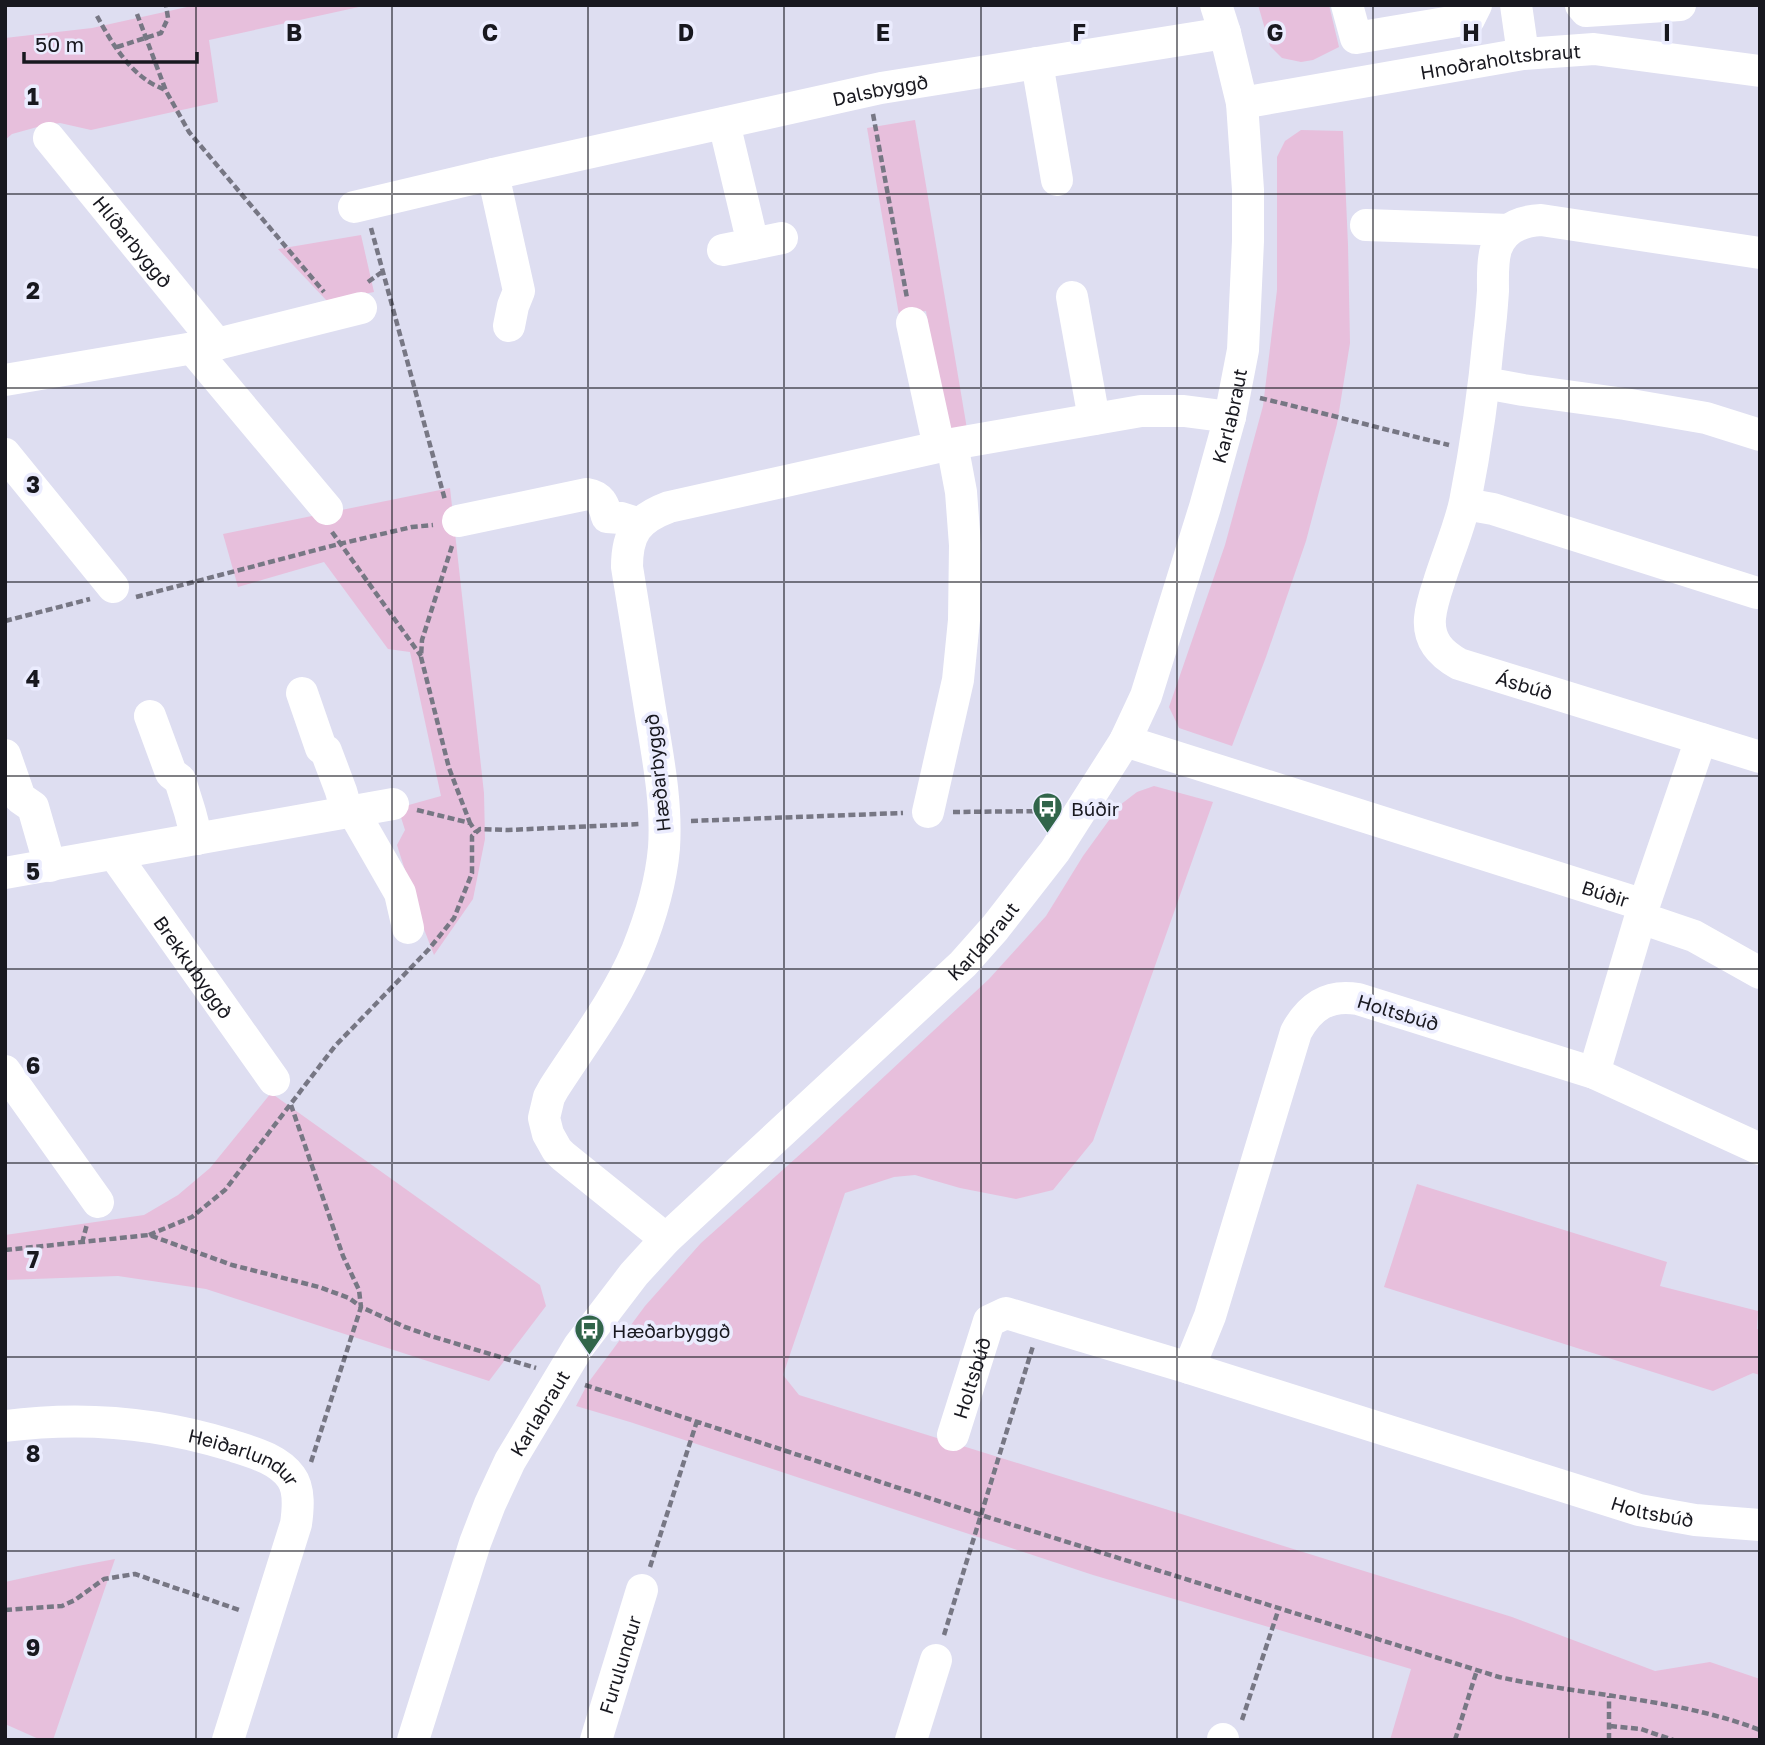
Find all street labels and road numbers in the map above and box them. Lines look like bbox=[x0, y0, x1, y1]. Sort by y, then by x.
street label: Hnoðraholtsbraut bbox=[1418, 38, 1582, 83]
street label: Dalsbyggð bbox=[830, 69, 929, 110]
street label: Hlíðarbyggð bbox=[89, 191, 177, 292]
street label: Karlabraut bbox=[1206, 366, 1251, 466]
street label: Ásbúð bbox=[1494, 665, 1555, 704]
street label: Hæðarbyggð bbox=[639, 713, 675, 833]
street label: Búðir bbox=[1579, 875, 1633, 911]
street label: Karlabraut bbox=[942, 897, 1023, 985]
street label: Brekkubyggð bbox=[150, 911, 238, 1022]
street label: Holtsbúð bbox=[1355, 989, 1441, 1035]
street label: Holtsbúð bbox=[947, 1334, 995, 1421]
street label: Karlabraut bbox=[504, 1365, 574, 1460]
street label: Heiðarlundur bbox=[186, 1423, 305, 1489]
street label: Holtsbúð bbox=[1608, 1490, 1695, 1531]
street label: Furulundur bbox=[593, 1612, 645, 1716]

